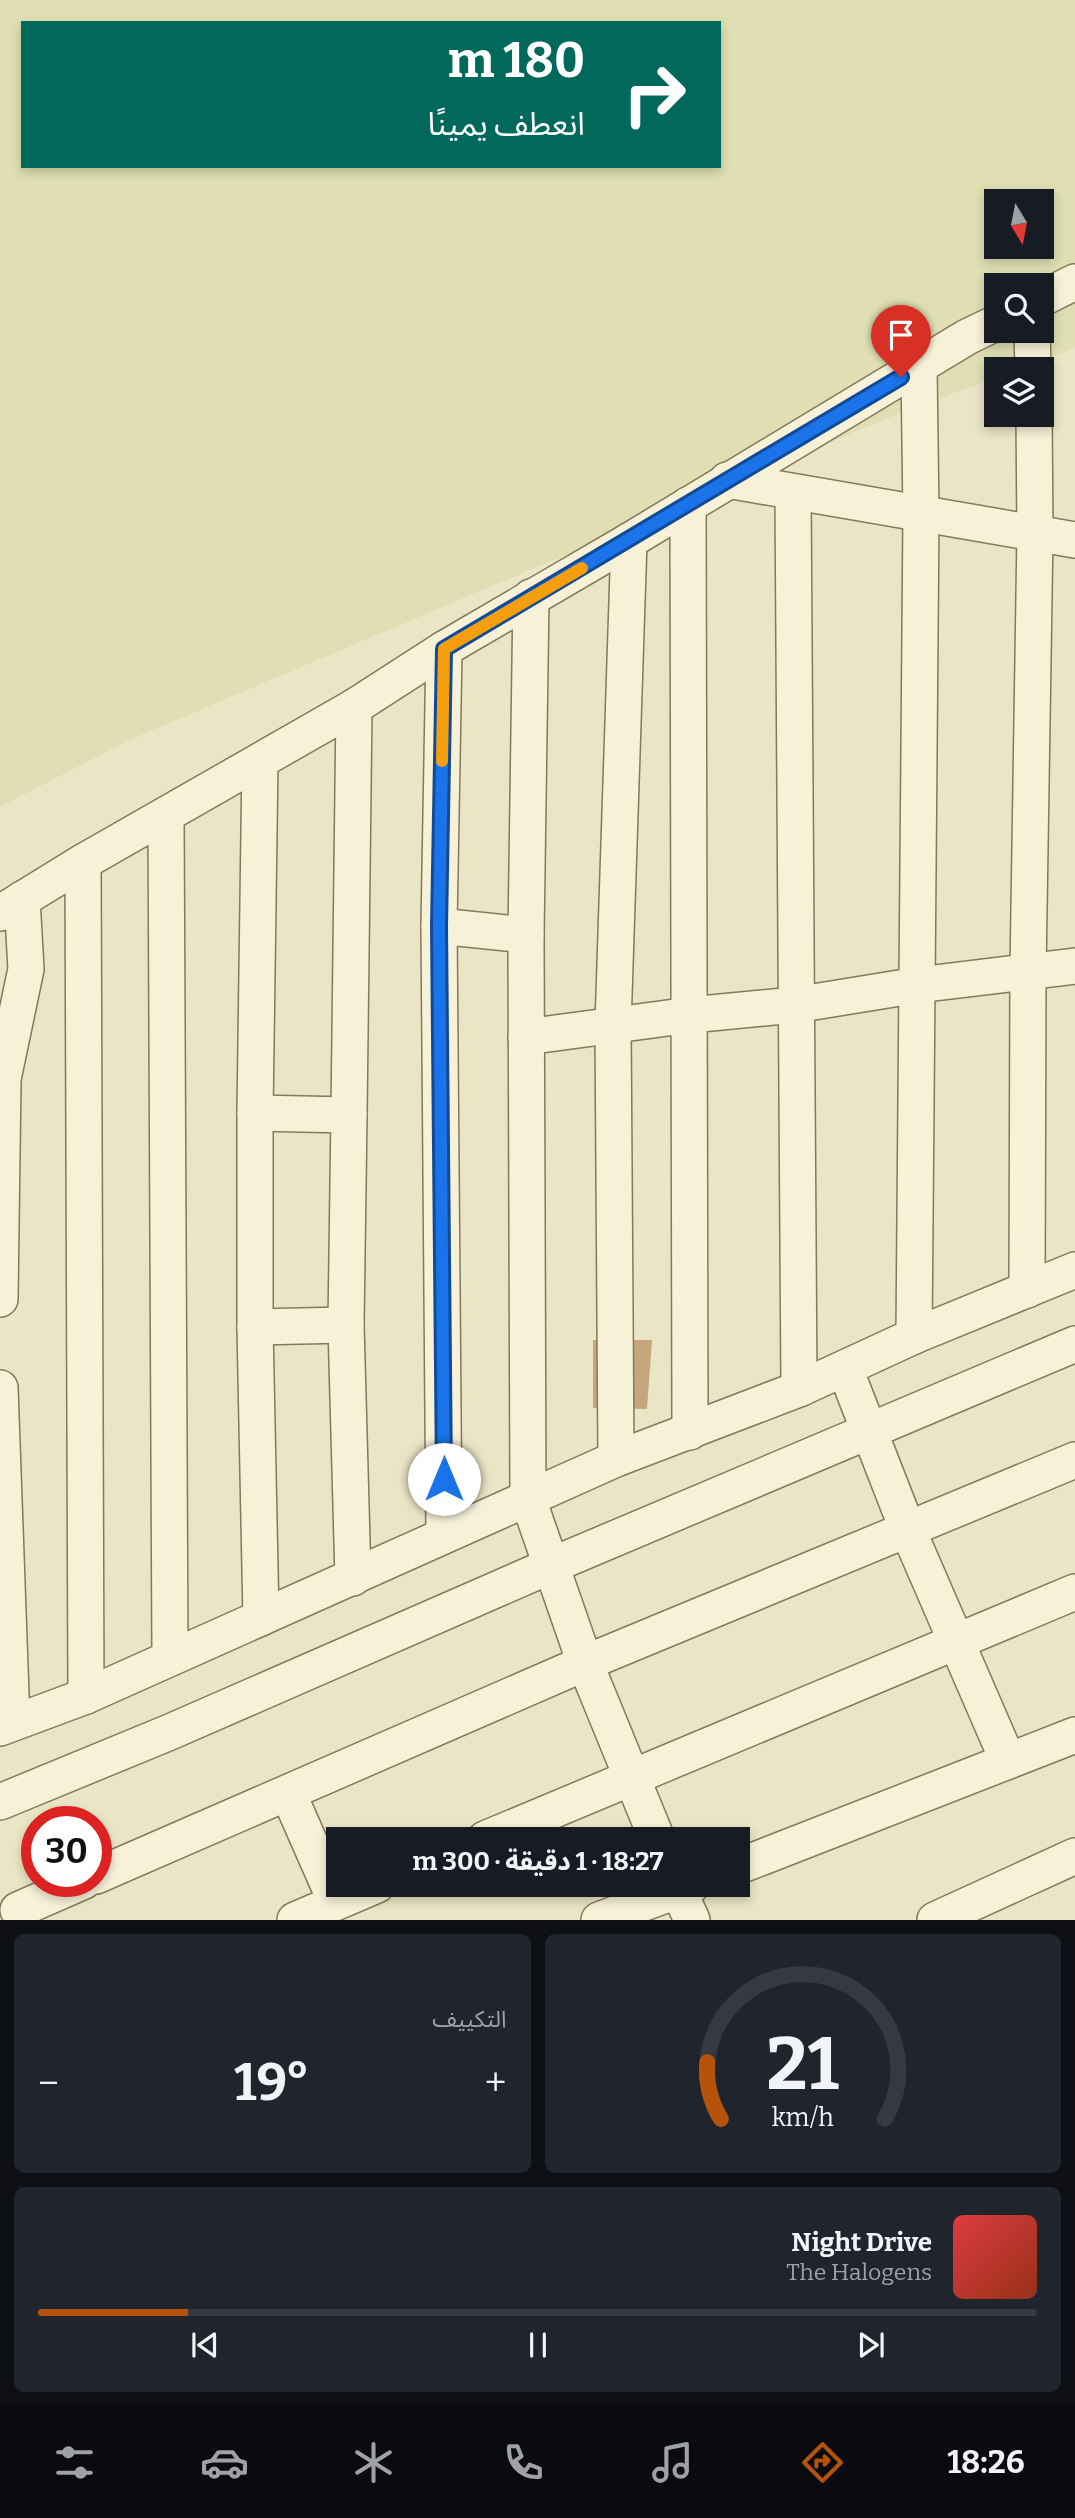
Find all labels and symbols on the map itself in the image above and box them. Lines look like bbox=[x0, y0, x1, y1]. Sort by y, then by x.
north arrow bbox=[984, 189, 1054, 259]
pin bbox=[871, 305, 931, 377]
position arrow bbox=[407, 1442, 481, 1516]
speed limit sign: 30 bbox=[21, 1806, 112, 1897]

